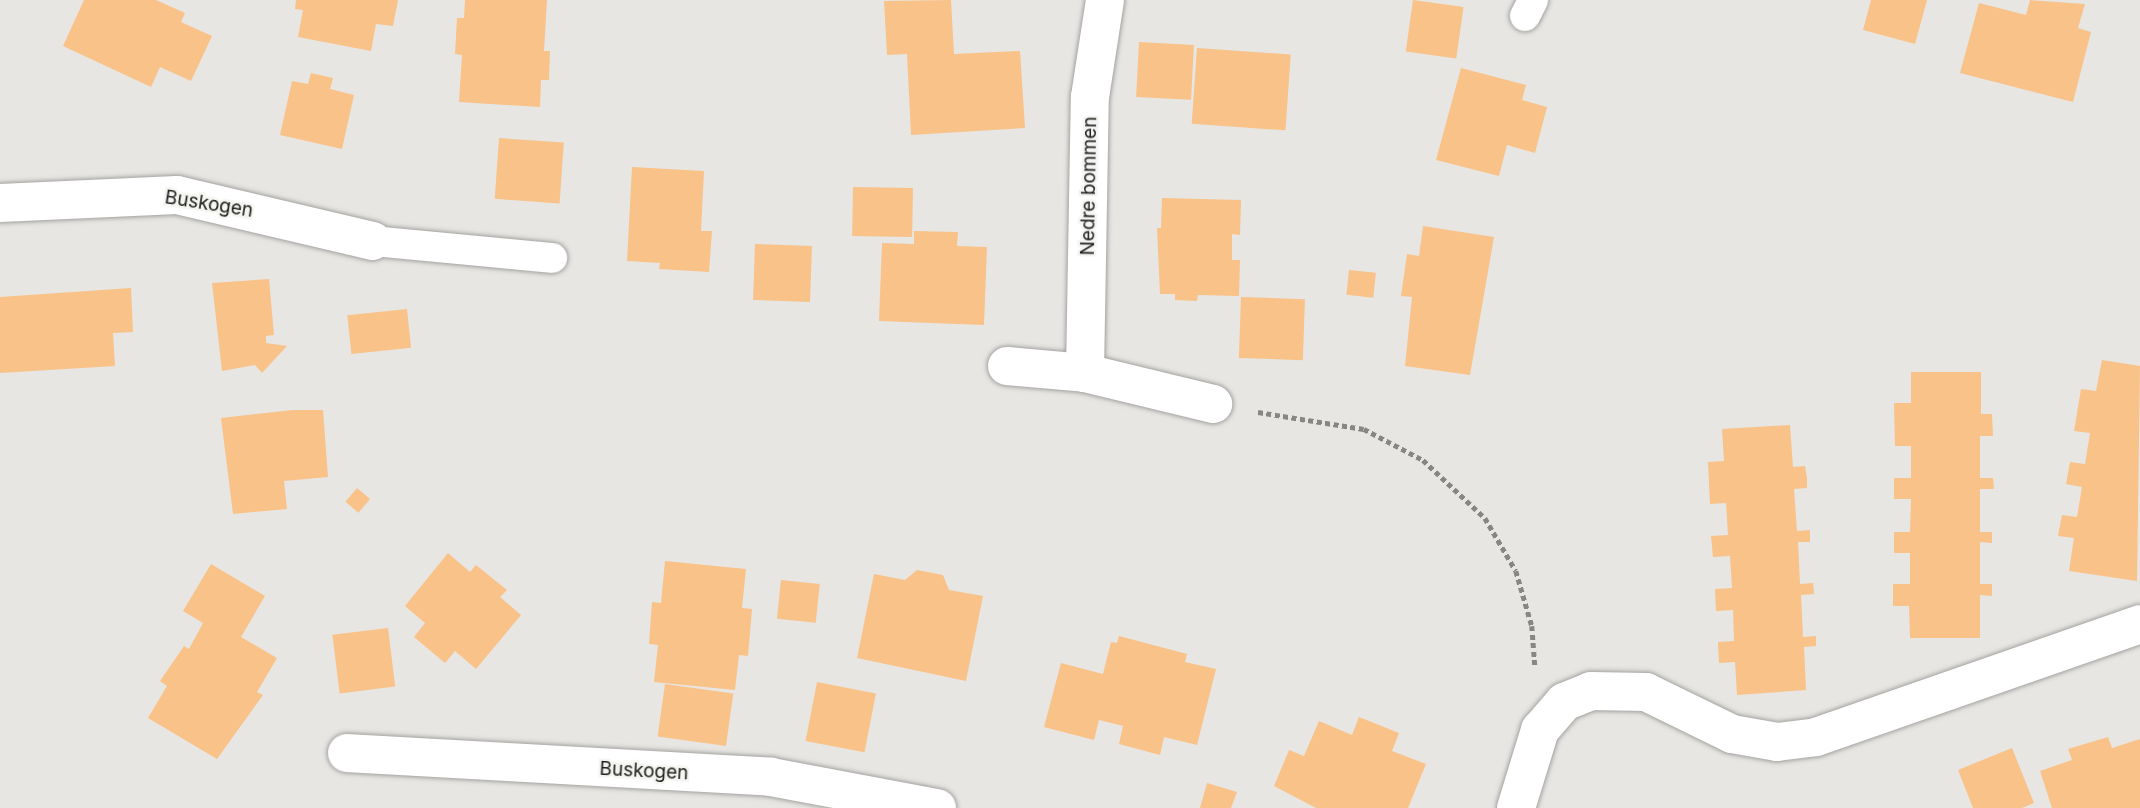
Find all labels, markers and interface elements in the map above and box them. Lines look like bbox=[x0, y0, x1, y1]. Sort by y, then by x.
street label: Nedre bommen bbox=[1076, 116, 1102, 256]
street label: Buskogen bbox=[163, 186, 255, 222]
street label: Buskogen bbox=[599, 757, 689, 785]

